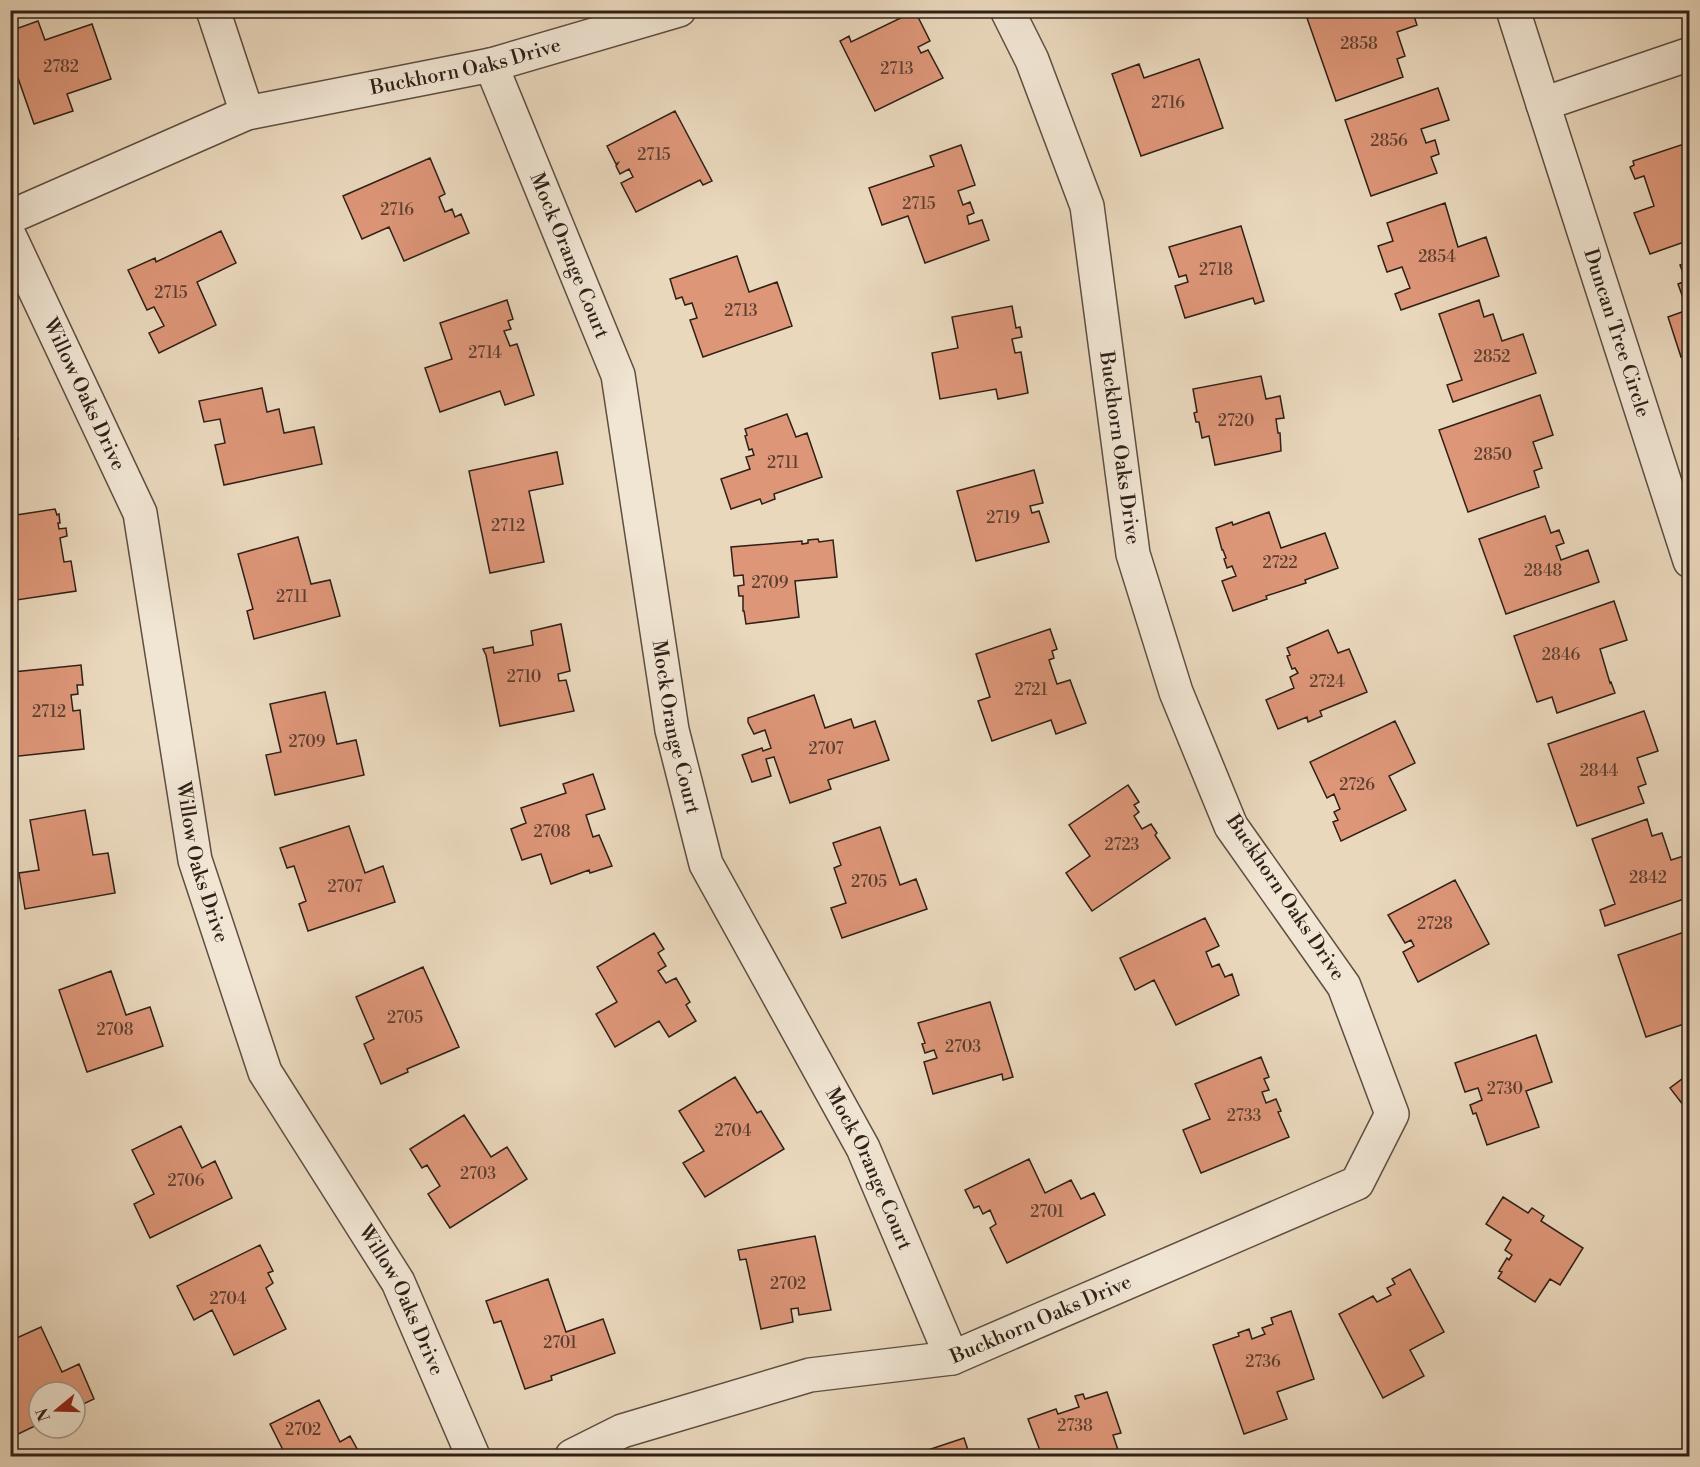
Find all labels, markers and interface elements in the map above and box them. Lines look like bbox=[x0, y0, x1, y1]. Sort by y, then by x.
street label: Buckhorn Oaks Drive bbox=[367, 33, 564, 101]
house number: 2858 bbox=[1340, 34, 1378, 54]
house number: 2782 bbox=[43, 57, 79, 77]
house number: 2713 bbox=[880, 59, 914, 79]
house number: 2716 bbox=[1151, 93, 1185, 113]
house number: 2856 bbox=[1370, 131, 1408, 151]
house number: 2715 bbox=[637, 145, 671, 165]
street label: Mock Orange Court bbox=[524, 169, 614, 342]
house number: 2715 bbox=[902, 194, 936, 214]
house number: 2716 bbox=[380, 200, 414, 220]
street label: Duncan Tree Circle bbox=[1578, 246, 1656, 421]
house number: 2854 bbox=[1418, 247, 1456, 267]
house number: 2718 bbox=[1199, 260, 1233, 280]
house number: 2715 bbox=[154, 283, 188, 303]
house number: 2713 bbox=[724, 301, 758, 321]
street label: Willow Oaks Drive bbox=[37, 313, 131, 475]
house number: 2714 bbox=[468, 343, 502, 363]
house number: 2852 bbox=[1474, 347, 1510, 367]
street label: Buckhorn Oaks Drive bbox=[1093, 349, 1145, 546]
house number: 2720 bbox=[1218, 411, 1254, 431]
house number: 2850 bbox=[1474, 445, 1512, 465]
house number: 2711 bbox=[767, 453, 799, 473]
house number: 2719 bbox=[986, 508, 1020, 528]
house number: 2712 bbox=[491, 516, 525, 536]
house number: 2722 bbox=[1262, 553, 1298, 573]
house number: 2848 bbox=[1524, 561, 1562, 581]
house number: 2709 bbox=[751, 573, 789, 593]
house number: 2711 bbox=[276, 587, 308, 607]
street label: Mock Orange Court bbox=[646, 639, 705, 817]
house number: 2846 bbox=[1542, 645, 1581, 665]
house number: 2710 bbox=[507, 667, 541, 687]
house number: 2724 bbox=[1309, 672, 1345, 692]
house number: 2721 bbox=[1014, 680, 1048, 700]
house number: 2712 bbox=[32, 702, 66, 722]
house number: 2709 bbox=[288, 732, 326, 752]
house number: 2707 bbox=[808, 739, 844, 759]
house number: 2844 bbox=[1580, 761, 1619, 781]
house number: 2726 bbox=[1339, 775, 1375, 795]
street label: Willow Oaks Drive bbox=[170, 779, 234, 946]
street label: Buckhorn Oaks Drive bbox=[1220, 809, 1350, 986]
house number: 2708 bbox=[533, 822, 571, 842]
house number: 2723 bbox=[1105, 835, 1140, 855]
house number: 2842 bbox=[1629, 868, 1667, 888]
house number: 2705 bbox=[851, 872, 887, 892]
house number: 2707 bbox=[327, 877, 363, 897]
house number: 2728 bbox=[1417, 914, 1453, 934]
house number: 2705 bbox=[387, 1008, 423, 1028]
house number: 2708 bbox=[96, 1020, 134, 1040]
house number: 2703 bbox=[945, 1037, 981, 1057]
house number: 2730 bbox=[1487, 1079, 1523, 1099]
street label: Mock Orange Court bbox=[819, 1083, 917, 1254]
house number: 2733 bbox=[1227, 1106, 1261, 1126]
house number: 2704 bbox=[715, 1121, 752, 1141]
house number: 2703 bbox=[460, 1164, 496, 1184]
house number: 2706 bbox=[167, 1171, 205, 1191]
house number: 2701 bbox=[1030, 1202, 1064, 1222]
street label: Willow Oaks Drive bbox=[352, 1220, 449, 1379]
street label: Buckhorn Oaks Drive bbox=[946, 1269, 1135, 1370]
house number: 2702 bbox=[770, 1274, 806, 1294]
house number: 2704 bbox=[210, 1289, 247, 1309]
house number: 2701 bbox=[543, 1333, 577, 1353]
house number: 2736 bbox=[1245, 1352, 1281, 1372]
north arrow bbox=[27, 1380, 87, 1440]
text: N bbox=[32, 1405, 55, 1424]
house number: 2738 bbox=[1057, 1416, 1093, 1436]
house number: 2702 bbox=[285, 1420, 321, 1440]

